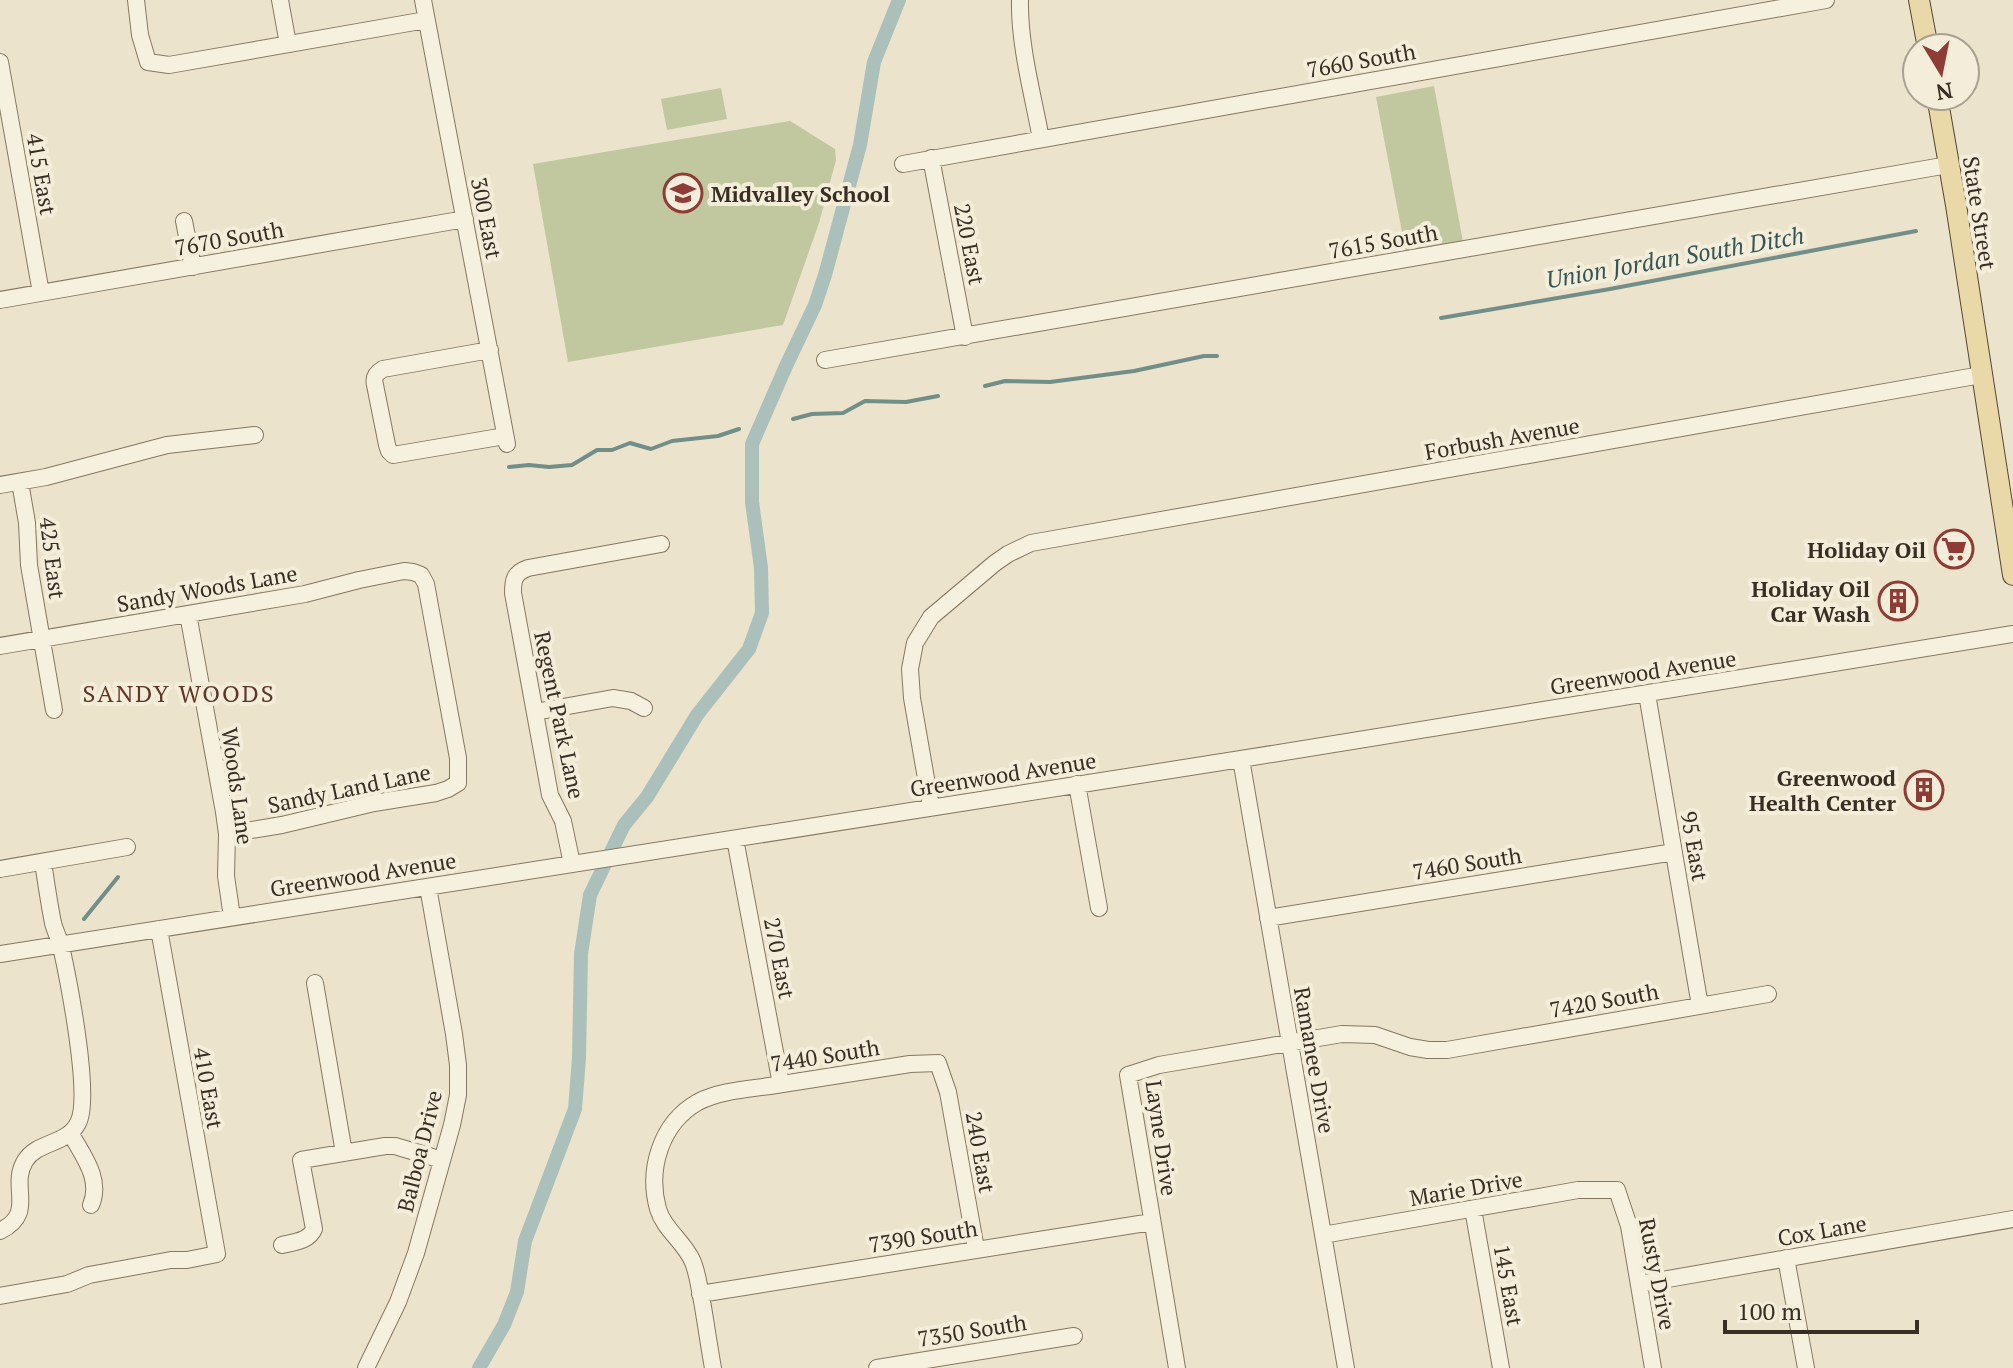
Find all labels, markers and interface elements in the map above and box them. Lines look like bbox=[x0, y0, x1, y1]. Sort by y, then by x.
north arrow bbox=[1901, 32, 1981, 112]
street label: 7660 South bbox=[1304, 36, 1418, 84]
text: N bbox=[1934, 76, 1955, 108]
street label: 415 East bbox=[21, 131, 63, 217]
street label: State Street bbox=[1957, 154, 2003, 272]
school or university icon: Midvalley School bbox=[662, 172, 704, 214]
street label: 300 East bbox=[465, 175, 509, 261]
place label: Midvalley School bbox=[711, 179, 890, 208]
street label: 220 East bbox=[948, 201, 992, 287]
street label: 7670 South bbox=[172, 214, 286, 262]
street label: 7615 South bbox=[1326, 217, 1440, 265]
water label: Union Jordan South Ditch bbox=[1543, 219, 1807, 295]
street label: Forbush Avenue bbox=[1422, 410, 1582, 466]
street label: 425 East bbox=[34, 515, 72, 601]
supermarket icon: Holiday Oil bbox=[1933, 528, 1975, 570]
place label: Holiday Oil bbox=[1807, 535, 1926, 564]
street label: Sandy Woods Lane bbox=[115, 558, 299, 618]
place label: Holiday Oil Car Wash bbox=[1751, 574, 1870, 628]
building icon: Holiday Oil Car Wash bbox=[1877, 580, 1919, 622]
street label: Regent Park Lane bbox=[528, 629, 592, 801]
street label: Greenwood Avenue bbox=[1548, 643, 1738, 701]
district label: SANDY WOODS bbox=[82, 677, 276, 709]
street label: Woods Lane bbox=[215, 726, 261, 846]
street label: Greenwood Avenue bbox=[908, 745, 1098, 803]
street label: Sandy Land Lane bbox=[265, 757, 433, 819]
place label: Greenwood Health Center bbox=[1749, 763, 1897, 817]
building icon: Greenwood Health Center bbox=[1903, 769, 1945, 811]
street label: 95 East bbox=[1675, 809, 1715, 883]
street label: 7460 South bbox=[1410, 840, 1524, 886]
street label: Greenwood Avenue bbox=[268, 845, 458, 903]
street label: 270 East bbox=[758, 915, 802, 1001]
street label: 7420 South bbox=[1547, 976, 1661, 1024]
street label: Ramanee Drive bbox=[1288, 984, 1342, 1136]
street label: 7440 South bbox=[768, 1032, 882, 1078]
street label: 410 East bbox=[188, 1045, 230, 1131]
street label: Layne Drive bbox=[1140, 1078, 1184, 1198]
street label: Balboa Drive bbox=[390, 1087, 448, 1215]
street label: 240 East bbox=[960, 1109, 1002, 1195]
street label: Marie Drive bbox=[1407, 1164, 1525, 1212]
street label: Cox Lane bbox=[1775, 1208, 1869, 1252]
street label: 7390 South bbox=[866, 1213, 980, 1259]
street label: Rusty Drive bbox=[1633, 1216, 1683, 1332]
street label: 145 East bbox=[1488, 1242, 1530, 1328]
scale bar bbox=[1725, 1284, 1917, 1334]
text: 100 m bbox=[1737, 1295, 1802, 1327]
street label: 7350 South bbox=[915, 1307, 1029, 1353]

